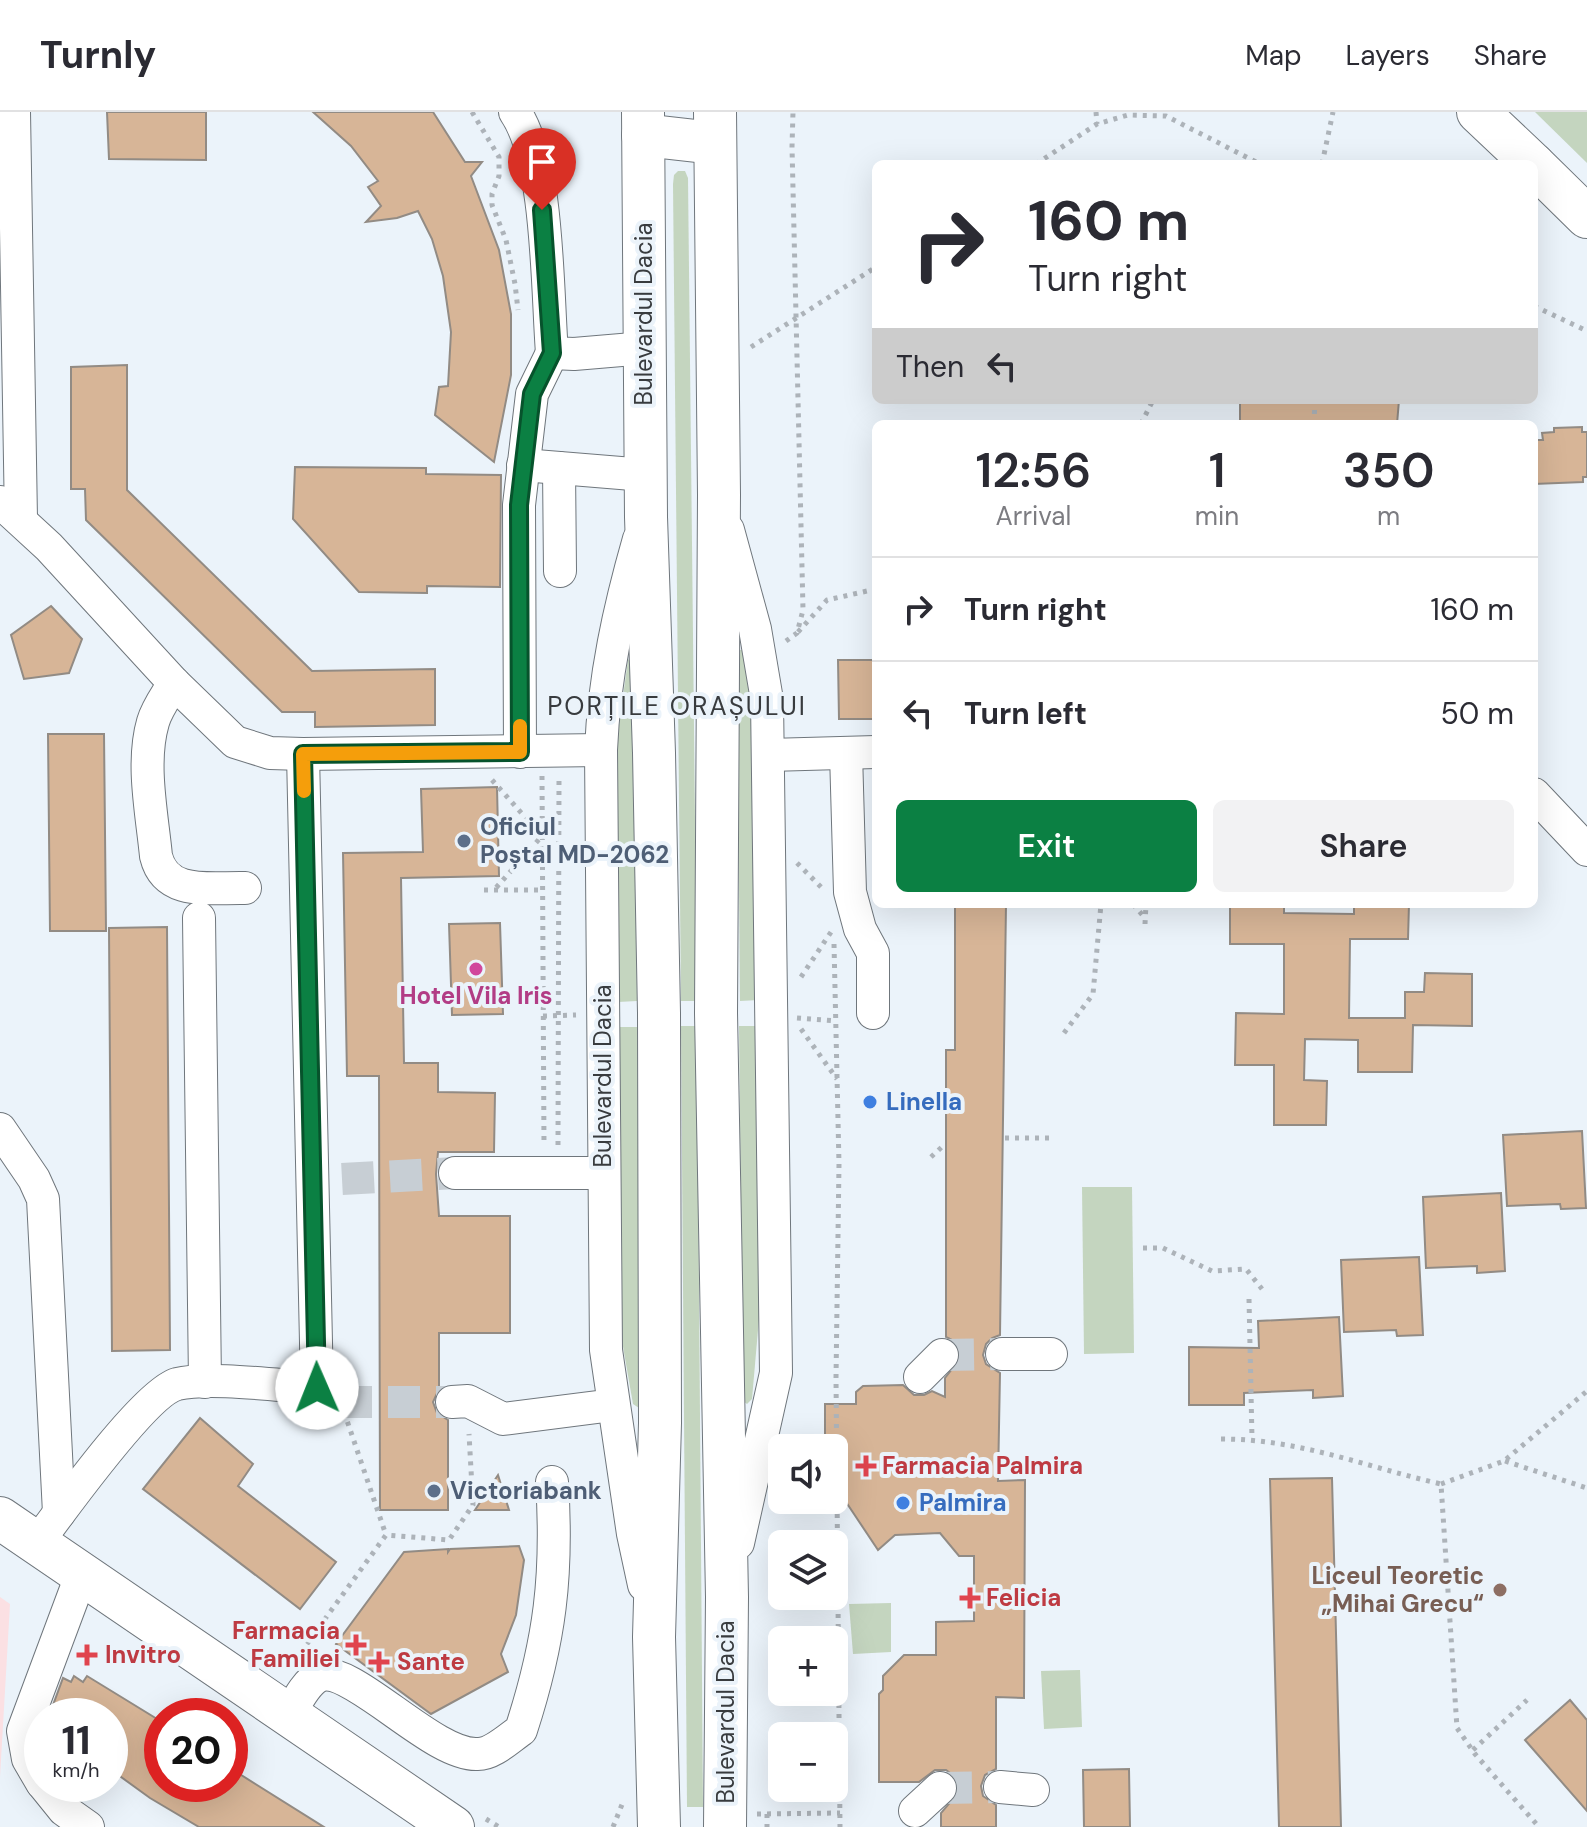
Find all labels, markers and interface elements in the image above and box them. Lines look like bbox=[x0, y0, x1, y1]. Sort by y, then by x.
text: Turnly bbox=[40, 30, 156, 80]
text: Map bbox=[1245, 37, 1302, 74]
text: Layers bbox=[1346, 37, 1430, 74]
text: Share bbox=[1474, 37, 1547, 74]
pin bbox=[508, 128, 576, 210]
icon: arrive bbox=[520, 140, 564, 184]
text: 160 m bbox=[1028, 184, 1189, 257]
icon: right bbox=[896, 192, 1000, 296]
street label: Bulevardul Dacia bbox=[628, 223, 659, 405]
text: Turn right bbox=[1028, 255, 1187, 302]
icon: left bbox=[980, 344, 1024, 388]
text: Then bbox=[896, 347, 964, 386]
text: 12:56 bbox=[975, 439, 1091, 502]
text: 1 bbox=[1209, 439, 1225, 502]
text: 350 bbox=[1343, 439, 1435, 502]
text: Arrival bbox=[996, 499, 1071, 533]
text: min bbox=[1195, 499, 1239, 533]
text: m bbox=[1377, 499, 1400, 533]
icon: right bbox=[896, 587, 940, 631]
text: Turn right bbox=[964, 590, 1107, 629]
text: 160 m bbox=[1431, 590, 1514, 629]
district label: PORȚILE ORAȘULUI bbox=[547, 689, 807, 723]
icon: left bbox=[896, 691, 940, 735]
text: Turn left bbox=[964, 694, 1087, 733]
text: 50 m bbox=[1440, 694, 1514, 733]
button: Exit bbox=[896, 800, 1197, 892]
button: Share bbox=[1213, 800, 1514, 892]
place label: Oficiul Poștal MD-2062 bbox=[480, 811, 669, 870]
marker: Oficiul Poștal MD-2062 bbox=[455, 832, 473, 850]
marker: Hotel Vila Iris bbox=[467, 960, 485, 978]
place label: Hotel Vila Iris bbox=[399, 980, 553, 1011]
street label: Bulevardul Dacia bbox=[587, 985, 618, 1167]
place label: Linella bbox=[886, 1086, 962, 1117]
marker: Linella bbox=[861, 1093, 879, 1111]
position arrow bbox=[275, 1346, 359, 1430]
map controls bbox=[768, 1434, 848, 1802]
button: sound bbox=[768, 1434, 848, 1514]
place label: Farmacia Palmira bbox=[882, 1450, 1083, 1481]
marker: Farmacia Palmira bbox=[857, 1457, 875, 1475]
place label: Victoriabank bbox=[450, 1475, 602, 1506]
marker: Victoriabank bbox=[425, 1482, 443, 1500]
place label: Palmira bbox=[919, 1487, 1006, 1518]
marker: Palmira bbox=[894, 1494, 912, 1512]
button: layers bbox=[768, 1530, 848, 1610]
place label: Liceul Teoretic „Mihai Grecu“ bbox=[1311, 1560, 1484, 1619]
marker: Liceul Teoretic „Mihai Grecu“ bbox=[1491, 1581, 1509, 1599]
place label: Felicia bbox=[986, 1582, 1061, 1613]
marker: Felicia bbox=[961, 1589, 979, 1607]
place label: Farmacia Familiei bbox=[232, 1615, 340, 1674]
street label: Bulevardul Dacia bbox=[710, 1621, 741, 1803]
button: + bbox=[768, 1626, 848, 1706]
marker: Farmacia Familiei bbox=[347, 1636, 365, 1654]
place label: Invitro bbox=[105, 1639, 181, 1670]
marker: Invitro bbox=[76, 1644, 98, 1666]
place label: Sante bbox=[397, 1646, 465, 1677]
marker: Sante bbox=[368, 1651, 390, 1673]
speed limit sign: 20 bbox=[144, 1698, 248, 1802]
text: 11 bbox=[61, 1714, 91, 1766]
button: − bbox=[768, 1722, 848, 1802]
text: km/h bbox=[52, 1757, 100, 1783]

